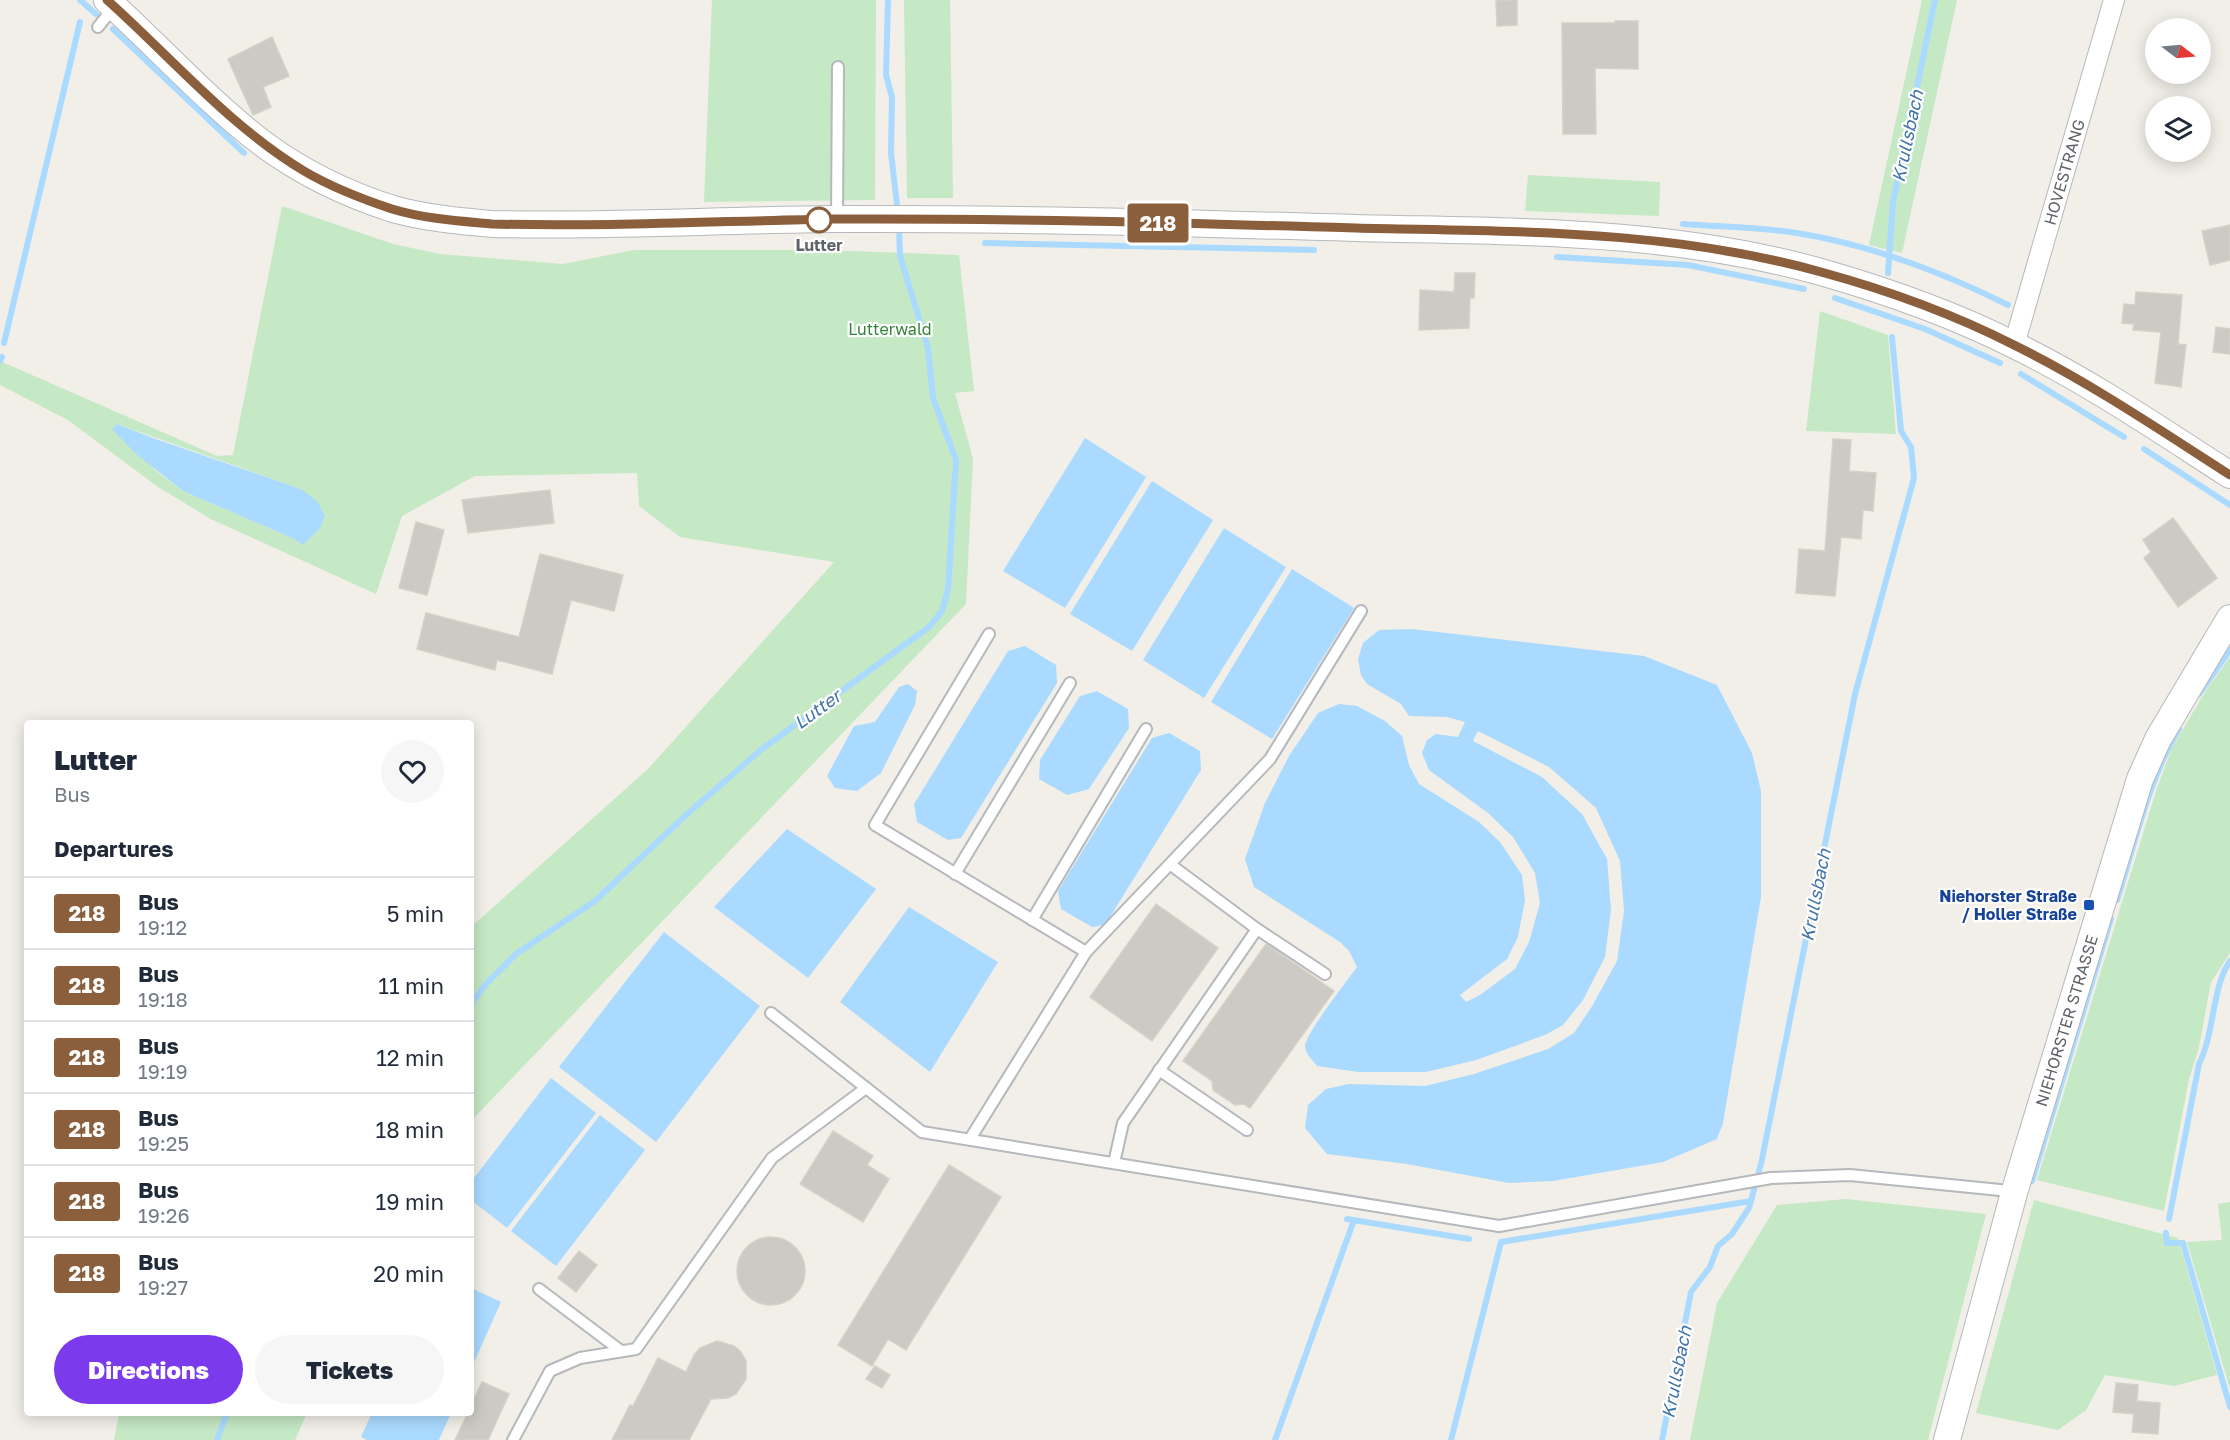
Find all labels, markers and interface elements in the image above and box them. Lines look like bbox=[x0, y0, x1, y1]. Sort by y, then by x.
north arrow bbox=[2145, 18, 2211, 84]
map controls bbox=[2145, 18, 2211, 162]
water label: Krullsbach bbox=[1887, 87, 1928, 184]
button: layers bbox=[2145, 96, 2211, 162]
street label: HOVESTRANG bbox=[2039, 117, 2089, 227]
line badge: 218 bbox=[1124, 204, 1192, 242]
marker: Lutter bbox=[806, 207, 832, 233]
text: 218 bbox=[1139, 210, 1177, 236]
place label: Lutter bbox=[796, 235, 842, 255]
park label: Lutterwald bbox=[848, 319, 932, 339]
water label: Lutter bbox=[789, 683, 847, 733]
button: heart bbox=[381, 740, 444, 803]
text: Lutter bbox=[54, 743, 137, 776]
text: Bus bbox=[54, 782, 90, 806]
text: Departures bbox=[54, 835, 173, 862]
water label: Krullsbach bbox=[1795, 846, 1835, 943]
place label: Niehorster Straße / Holler Straße bbox=[1939, 886, 2077, 924]
text: Bus bbox=[138, 888, 179, 915]
marker: Niehorster Straße / Holler Straße bbox=[2082, 898, 2096, 912]
text: 218 bbox=[68, 900, 106, 926]
text: 5 min bbox=[387, 900, 444, 927]
text: 19:12 bbox=[138, 915, 187, 939]
street label: NIEHORSTER STRASSE bbox=[2031, 933, 2102, 1109]
text: Bus bbox=[138, 960, 179, 987]
text: 218 bbox=[68, 972, 106, 998]
text: 11 min bbox=[378, 972, 444, 999]
text: 19:18 bbox=[138, 987, 188, 1011]
text: Bus bbox=[138, 1032, 179, 1059]
text: 218 bbox=[68, 1044, 106, 1070]
text: 12 min bbox=[376, 1044, 444, 1071]
text: 19:19 bbox=[138, 1059, 188, 1083]
text: Bus bbox=[138, 1104, 179, 1131]
text: 218 bbox=[68, 1116, 106, 1142]
text: 18 min bbox=[376, 1116, 444, 1143]
text: 19:25 bbox=[138, 1131, 189, 1155]
text: Bus bbox=[138, 1176, 179, 1203]
text: 218 bbox=[68, 1188, 106, 1214]
text: 19 min bbox=[376, 1188, 444, 1215]
text: 19:26 bbox=[138, 1203, 190, 1227]
text: Bus bbox=[138, 1248, 179, 1275]
text: 218 bbox=[68, 1260, 106, 1286]
text: 20 min bbox=[373, 1260, 444, 1287]
text: 19:27 bbox=[138, 1275, 188, 1299]
water label: Krullsbach bbox=[1656, 1323, 1696, 1420]
button: Directions bbox=[54, 1335, 243, 1404]
button: Tickets bbox=[255, 1335, 444, 1404]

